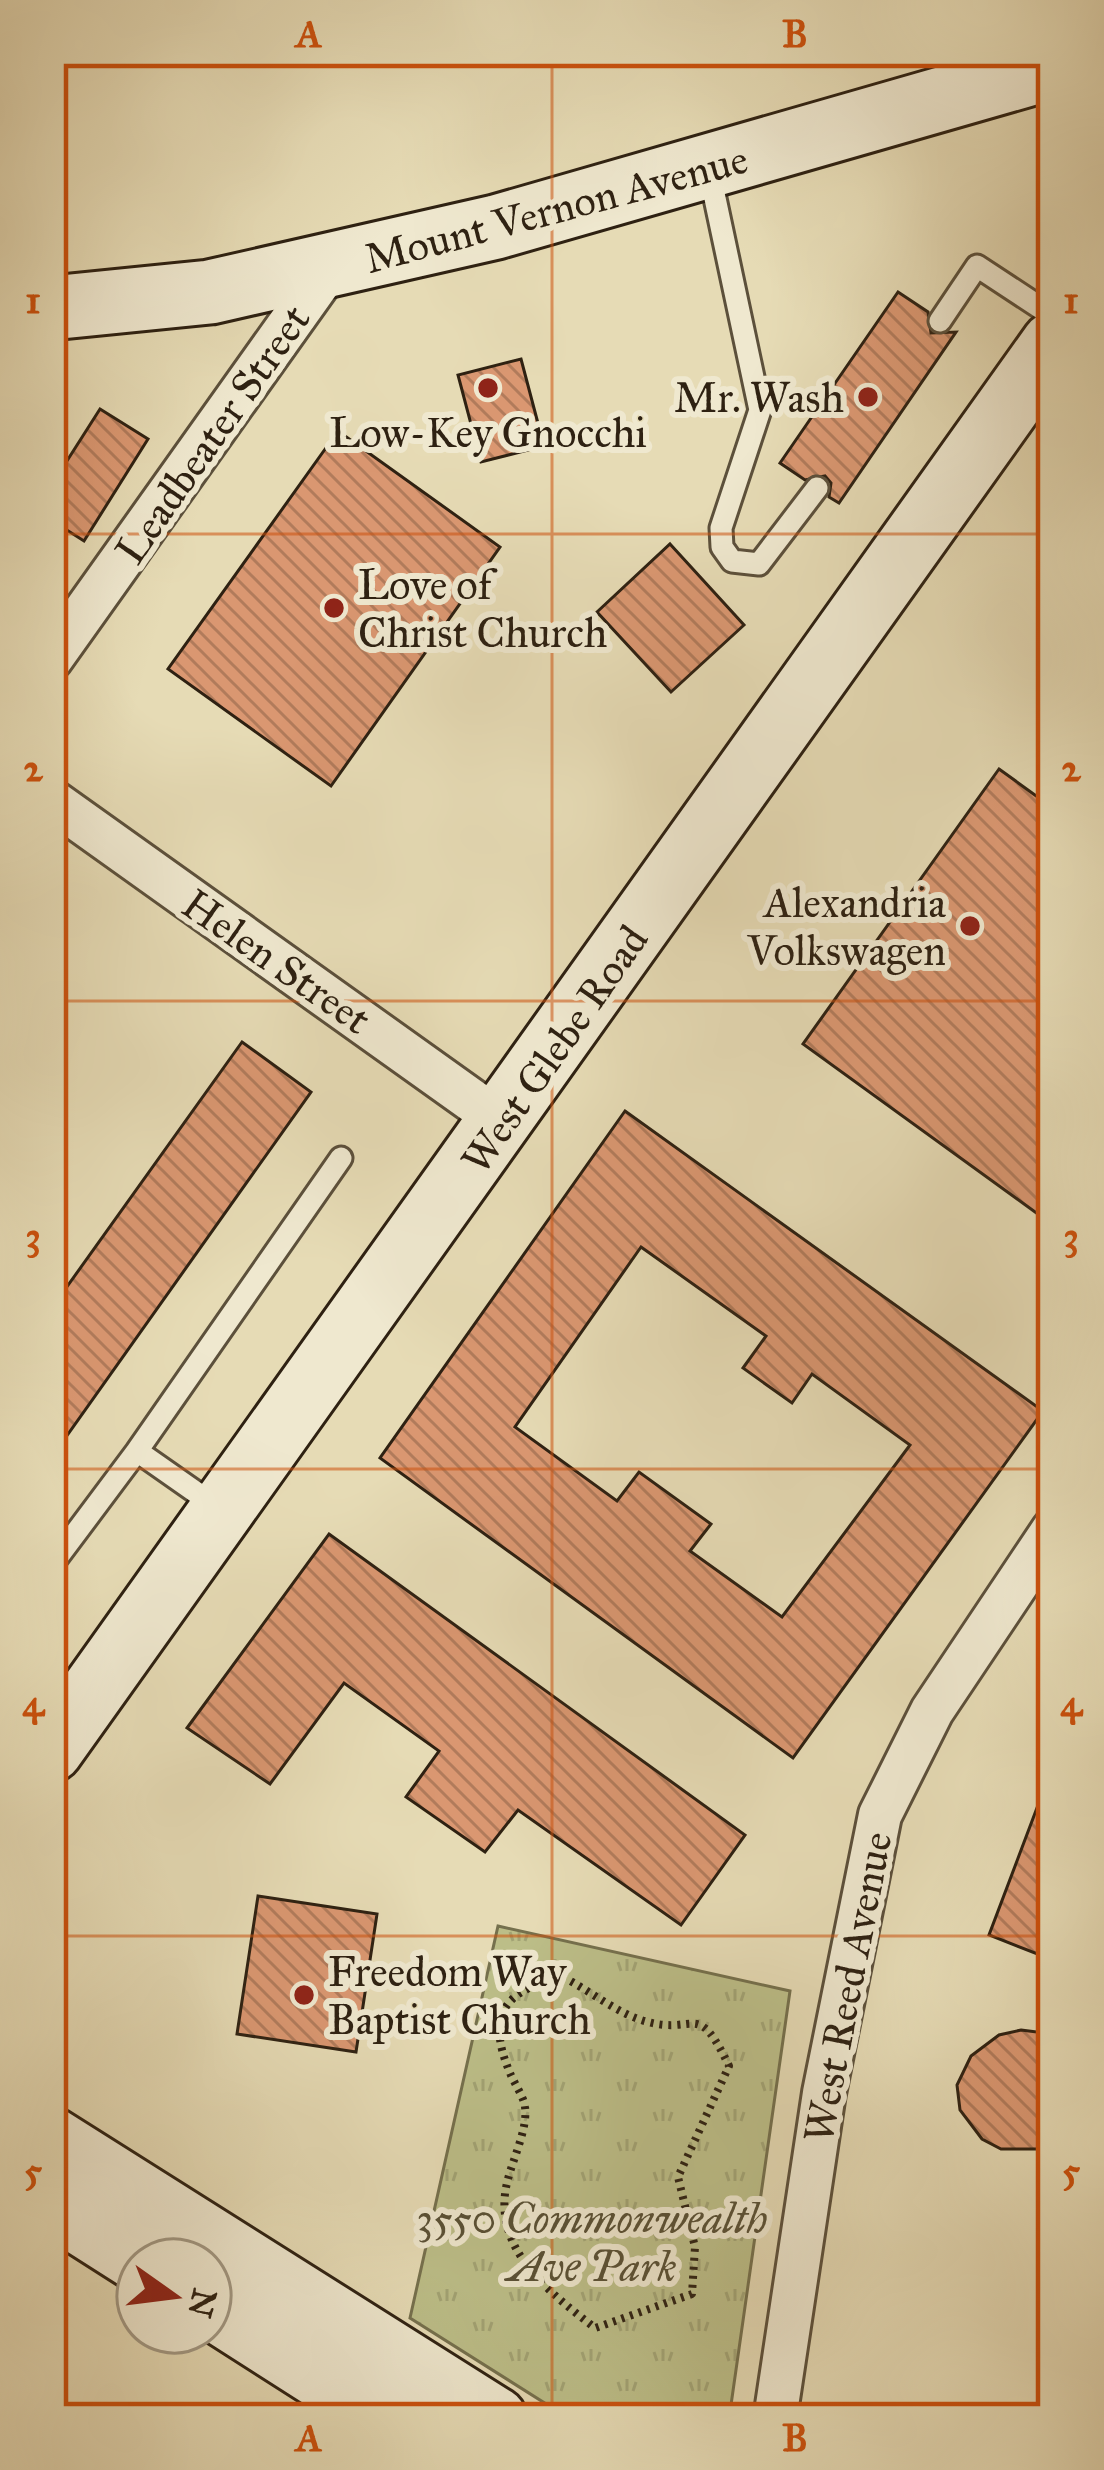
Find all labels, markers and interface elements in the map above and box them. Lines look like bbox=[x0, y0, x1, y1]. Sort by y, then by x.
text: A bbox=[294, 10, 323, 58]
text: B bbox=[782, 10, 808, 58]
street label: Mount Vernon Avenue bbox=[359, 133, 754, 285]
text: 1 bbox=[25, 276, 41, 324]
text: 1 bbox=[1063, 276, 1079, 324]
street label: Leadbeater Street bbox=[104, 295, 322, 574]
place label: Mr. Wash bbox=[674, 372, 844, 424]
marker: Low-Key Gnocchi bbox=[475, 375, 501, 401]
marker: Mr. Wash bbox=[855, 384, 881, 410]
place label: Low-Key Gnocchi bbox=[329, 407, 647, 459]
place label: Love of Christ Church bbox=[358, 559, 607, 659]
marker: Love of Christ Church bbox=[321, 595, 347, 621]
text: 2 bbox=[23, 744, 43, 792]
text: 2 bbox=[1061, 744, 1081, 792]
place label: Alexandria Volkswagen bbox=[746, 877, 946, 977]
street label: Helen Street bbox=[172, 878, 381, 1046]
marker: Alexandria Volkswagen bbox=[957, 913, 983, 939]
street label: West Glebe Road bbox=[450, 916, 659, 1184]
text: 3 bbox=[25, 1212, 41, 1260]
text: 3 bbox=[1063, 1212, 1079, 1260]
text: 4 bbox=[22, 1679, 46, 1727]
text: 4 bbox=[1060, 1679, 1084, 1727]
street label: West Reed Avenue bbox=[792, 1827, 904, 2147]
place label: Freedom Way Baptist Church bbox=[328, 1946, 591, 2046]
marker: Freedom Way Baptist Church bbox=[291, 1982, 317, 2008]
text: 5 bbox=[24, 2147, 42, 2195]
text: 5 bbox=[1062, 2147, 1080, 2195]
park label: 3550 Commonwealth Ave Park bbox=[417, 2193, 767, 2293]
north arrow bbox=[114, 2236, 234, 2356]
text: N bbox=[179, 2285, 225, 2321]
text: A bbox=[294, 2414, 323, 2462]
text: B bbox=[782, 2414, 808, 2462]

